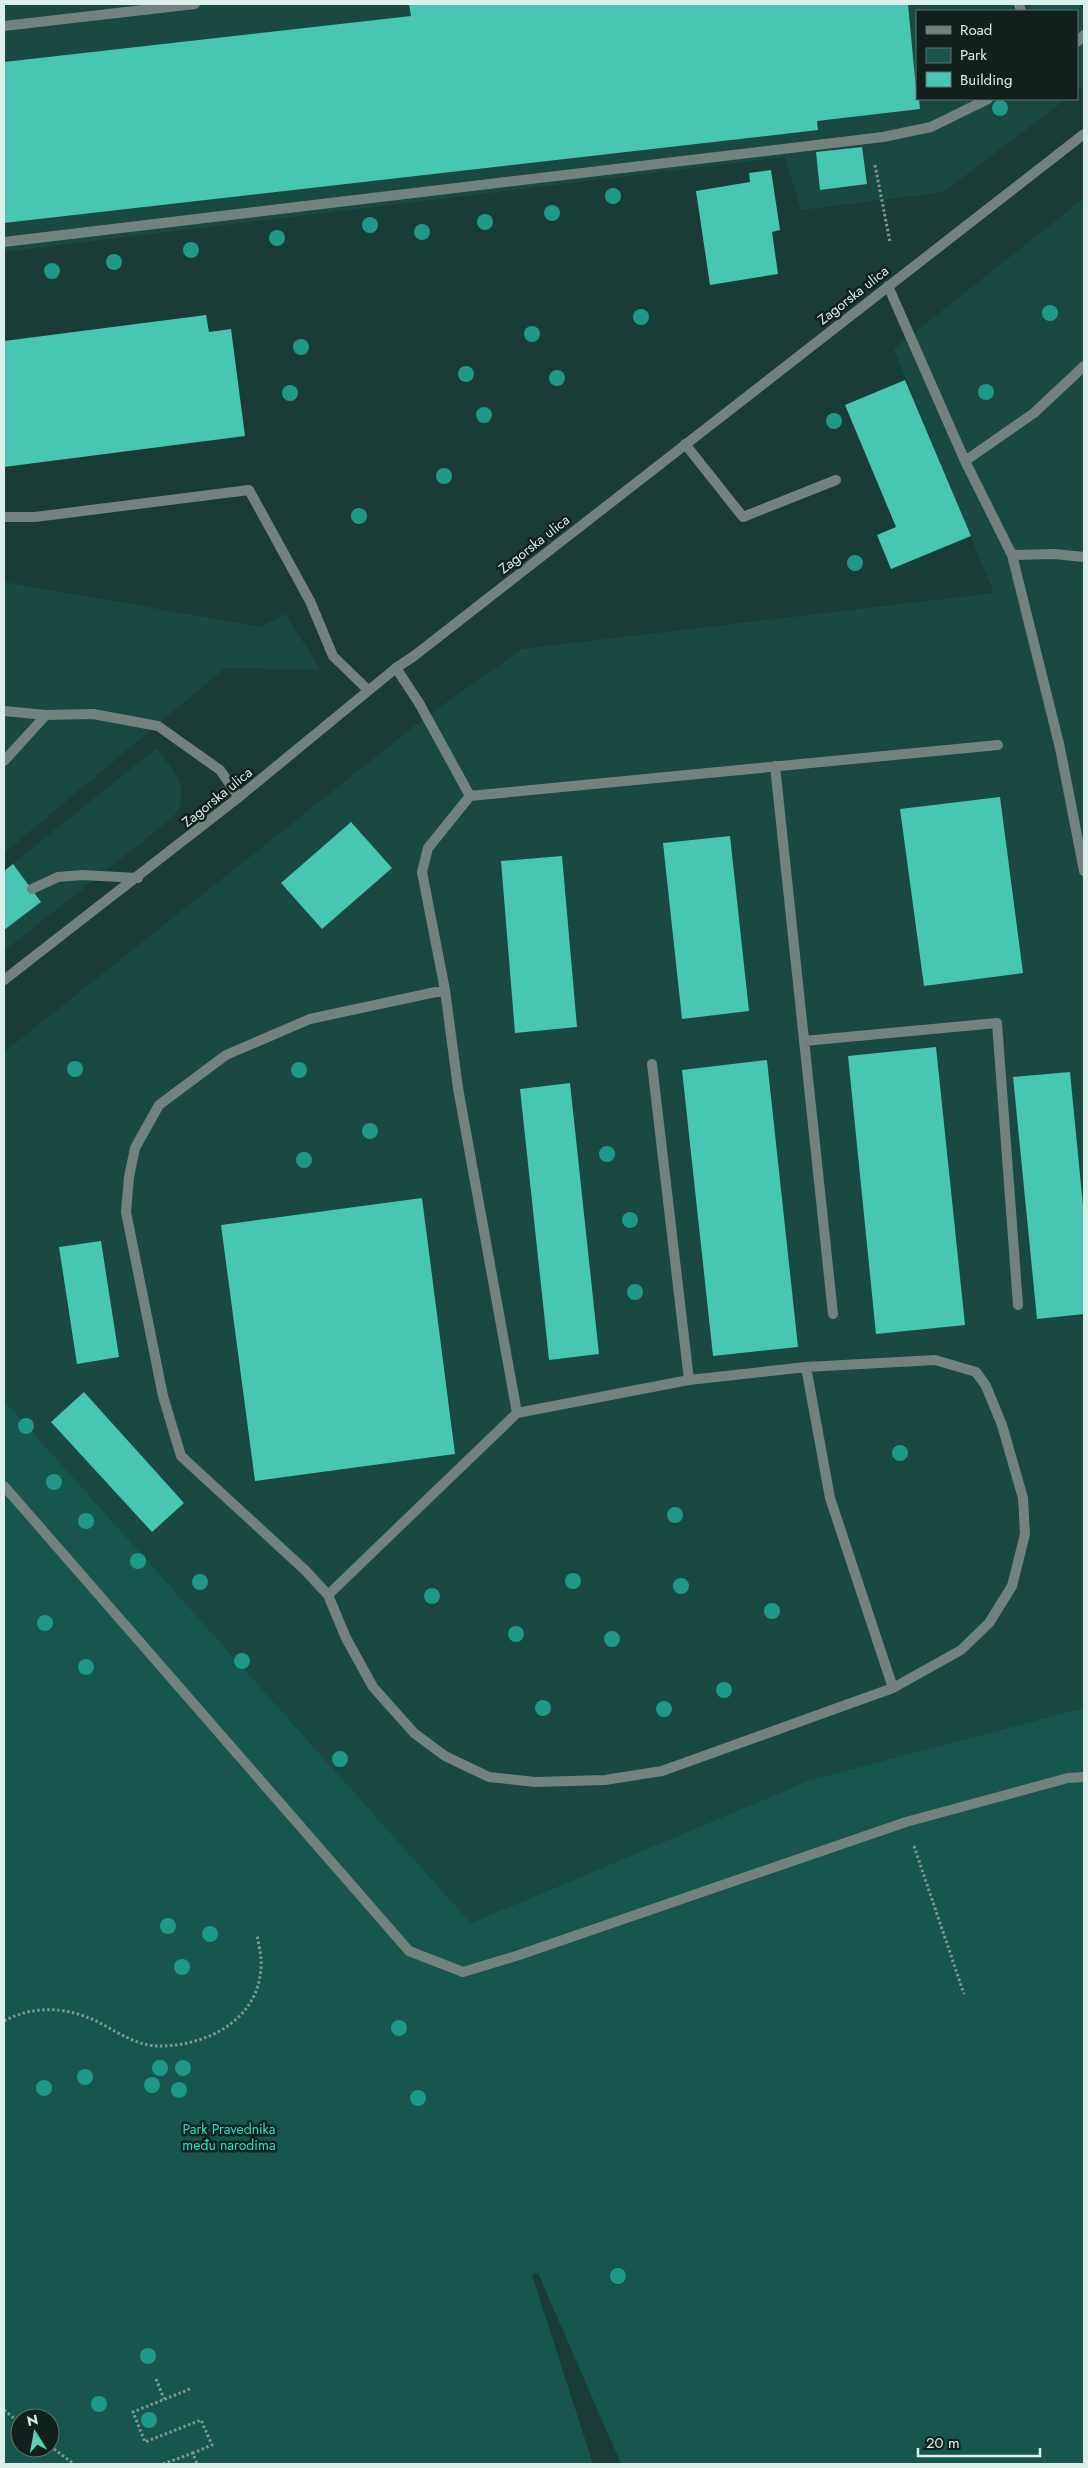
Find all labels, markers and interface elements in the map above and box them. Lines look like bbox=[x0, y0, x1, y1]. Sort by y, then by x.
legend bbox=[916, 10, 1078, 100]
text: Road bbox=[960, 19, 992, 41]
text: Park bbox=[960, 44, 987, 66]
text: Building bbox=[960, 69, 1012, 91]
street label: Zagorska ulica bbox=[813, 261, 893, 329]
street label: Zagorska ulica bbox=[494, 510, 574, 578]
street label: Zagorska ulica bbox=[178, 762, 256, 832]
park label: Park Pravednika među narodima bbox=[182, 2119, 276, 2155]
north arrow bbox=[10, 2408, 60, 2458]
text: N bbox=[25, 2409, 40, 2431]
scale bar bbox=[918, 2426, 1040, 2458]
text: 20 m bbox=[926, 2432, 960, 2454]

